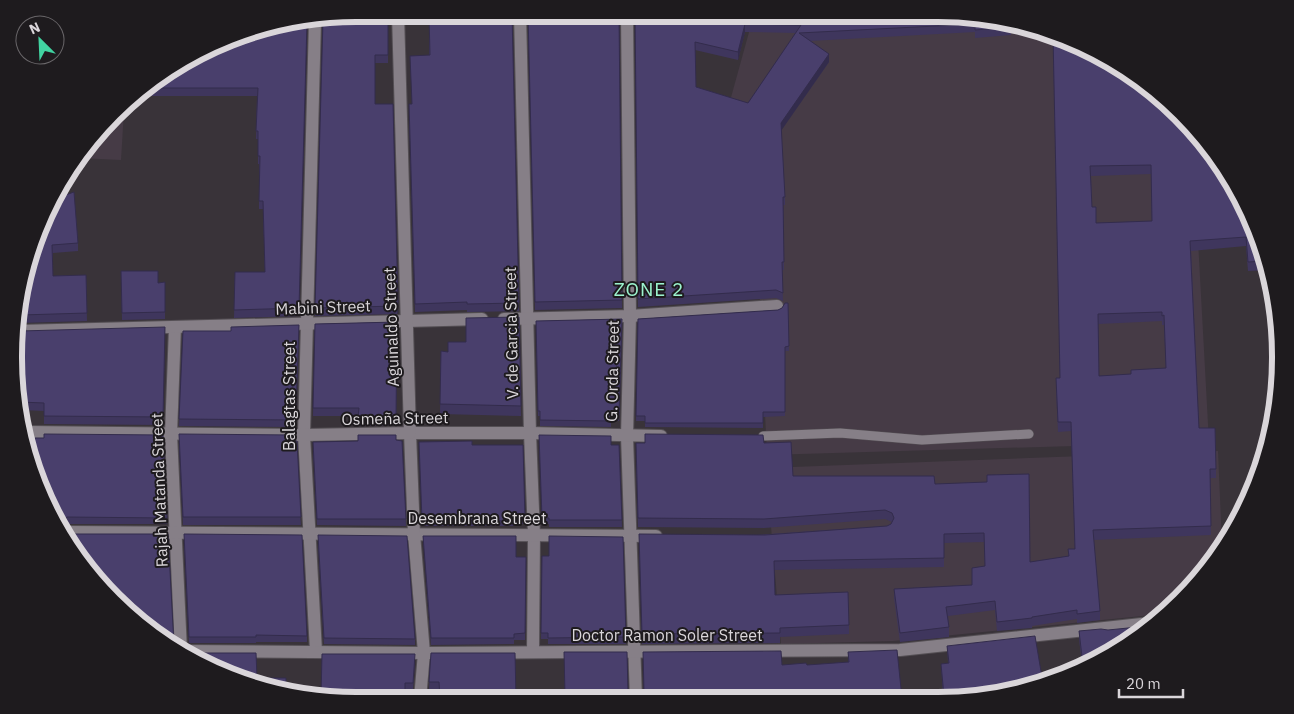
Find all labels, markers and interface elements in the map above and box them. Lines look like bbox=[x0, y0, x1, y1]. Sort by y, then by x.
north arrow bbox=[15, 15, 65, 65]
text: N bbox=[26, 18, 43, 38]
street label: Aguinaldo Street bbox=[379, 267, 403, 387]
street label: V. de Garcia Street bbox=[500, 267, 522, 399]
district label: ZONE 2 bbox=[614, 277, 684, 301]
street label: Mabini Street bbox=[275, 295, 371, 319]
street label: G. Orda Street bbox=[601, 320, 623, 422]
street label: Balagtas Street bbox=[279, 341, 299, 451]
street label: Osmeña Street bbox=[341, 407, 449, 429]
street label: Rajah Matanda Street bbox=[146, 413, 172, 567]
street label: Desembrana Street bbox=[408, 508, 547, 528]
street label: Doctor Ramon Soler Street bbox=[571, 625, 763, 645]
scale bar bbox=[1119, 666, 1183, 698]
text: 20 m bbox=[1126, 674, 1161, 693]

